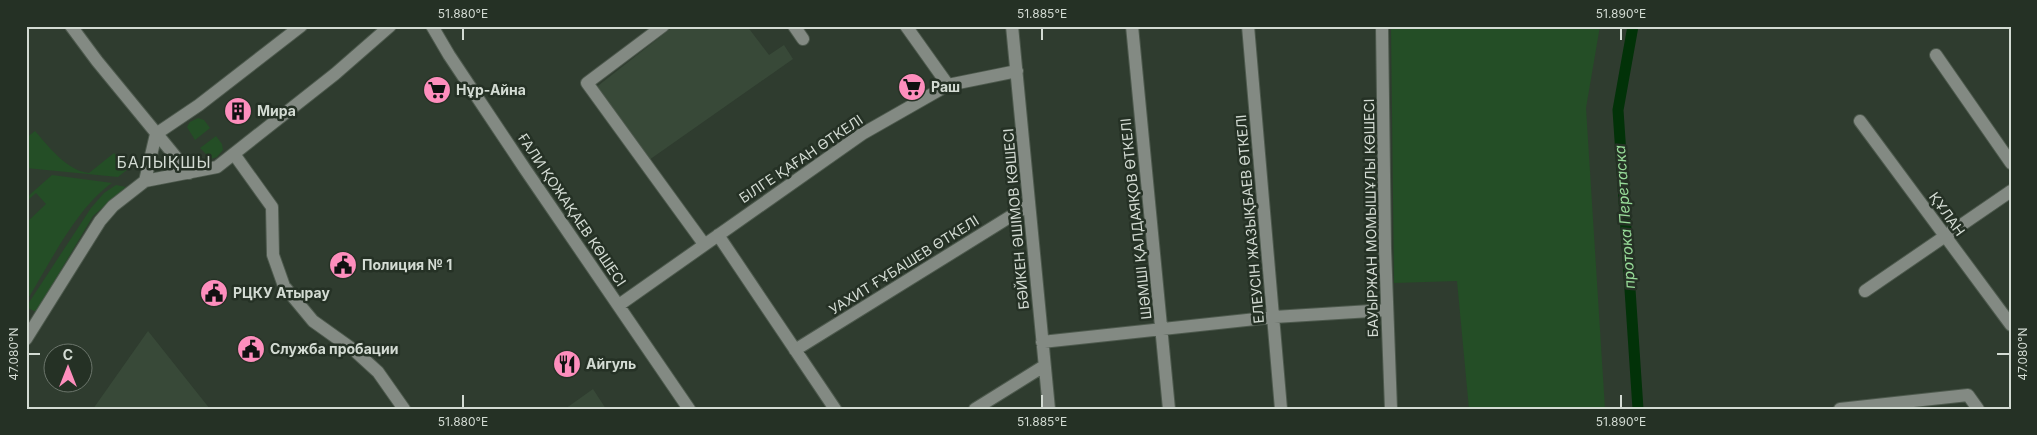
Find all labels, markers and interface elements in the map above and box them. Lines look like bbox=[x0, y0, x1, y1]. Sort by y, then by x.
text: 51.880°E bbox=[438, 6, 488, 21]
text: 51.885°E bbox=[1017, 6, 1067, 21]
text: 51.890°E bbox=[1596, 6, 1646, 21]
supermarket icon: Раш bbox=[897, 72, 927, 102]
supermarket icon: Нұр-Айна bbox=[422, 75, 452, 105]
place label: Раш bbox=[931, 78, 960, 95]
place label: Нұр-Айна bbox=[456, 81, 526, 98]
building icon: Мира bbox=[223, 96, 253, 126]
street label: БАУЫРЖАН МОМЫШҰЛЫ КӨШЕСІ bbox=[1360, 98, 1381, 338]
place label: Мира bbox=[257, 102, 296, 119]
street label: БІЛГЕ ҚАҒАН ӨТКЕЛІ bbox=[736, 111, 866, 206]
street label: ЕЛЕУСІН ЖАЗЫҚБАЕВ ӨТКЕЛІ bbox=[1232, 114, 1267, 324]
street label: ШӘМШІ ҚАЛДАЯҚОВ ӨТКЕЛІ bbox=[1116, 118, 1155, 321]
street label: БӘЙКЕН ӘШІМОВ КӨШЕСІ bbox=[998, 128, 1032, 310]
street label: ҒАЛИ ҚОЖАҚАЕВ КӨШЕСІ bbox=[514, 129, 630, 289]
water label: протока Перетаска bbox=[1610, 145, 1639, 290]
district label: БАЛЫҚШЫ bbox=[116, 152, 212, 172]
street label: ҚҰЛАН bbox=[1926, 189, 1969, 239]
street label: УАХИТ ҒҰБАШЕВ ӨТКЕЛІ bbox=[826, 211, 982, 318]
public building icon: Полиция № 1 bbox=[328, 250, 358, 280]
place label: Полиция № 1 bbox=[362, 256, 452, 273]
public building icon: РЦКУ Атырау bbox=[199, 278, 229, 308]
place label: РЦКУ Атырау bbox=[233, 284, 330, 301]
text: 47.080°N bbox=[6, 327, 21, 381]
text: 47.080°N bbox=[2015, 327, 2030, 381]
public building icon: Служба пробации bbox=[236, 334, 266, 364]
place label: Служба пробации bbox=[270, 340, 398, 357]
north arrow bbox=[42, 342, 92, 392]
text: С bbox=[63, 346, 73, 363]
restaurant icon: Айгуль bbox=[552, 349, 582, 379]
place label: Айгуль bbox=[586, 355, 636, 372]
text: 51.880°E bbox=[438, 414, 488, 429]
text: 51.885°E bbox=[1017, 414, 1067, 429]
text: 51.890°E bbox=[1596, 414, 1646, 429]

